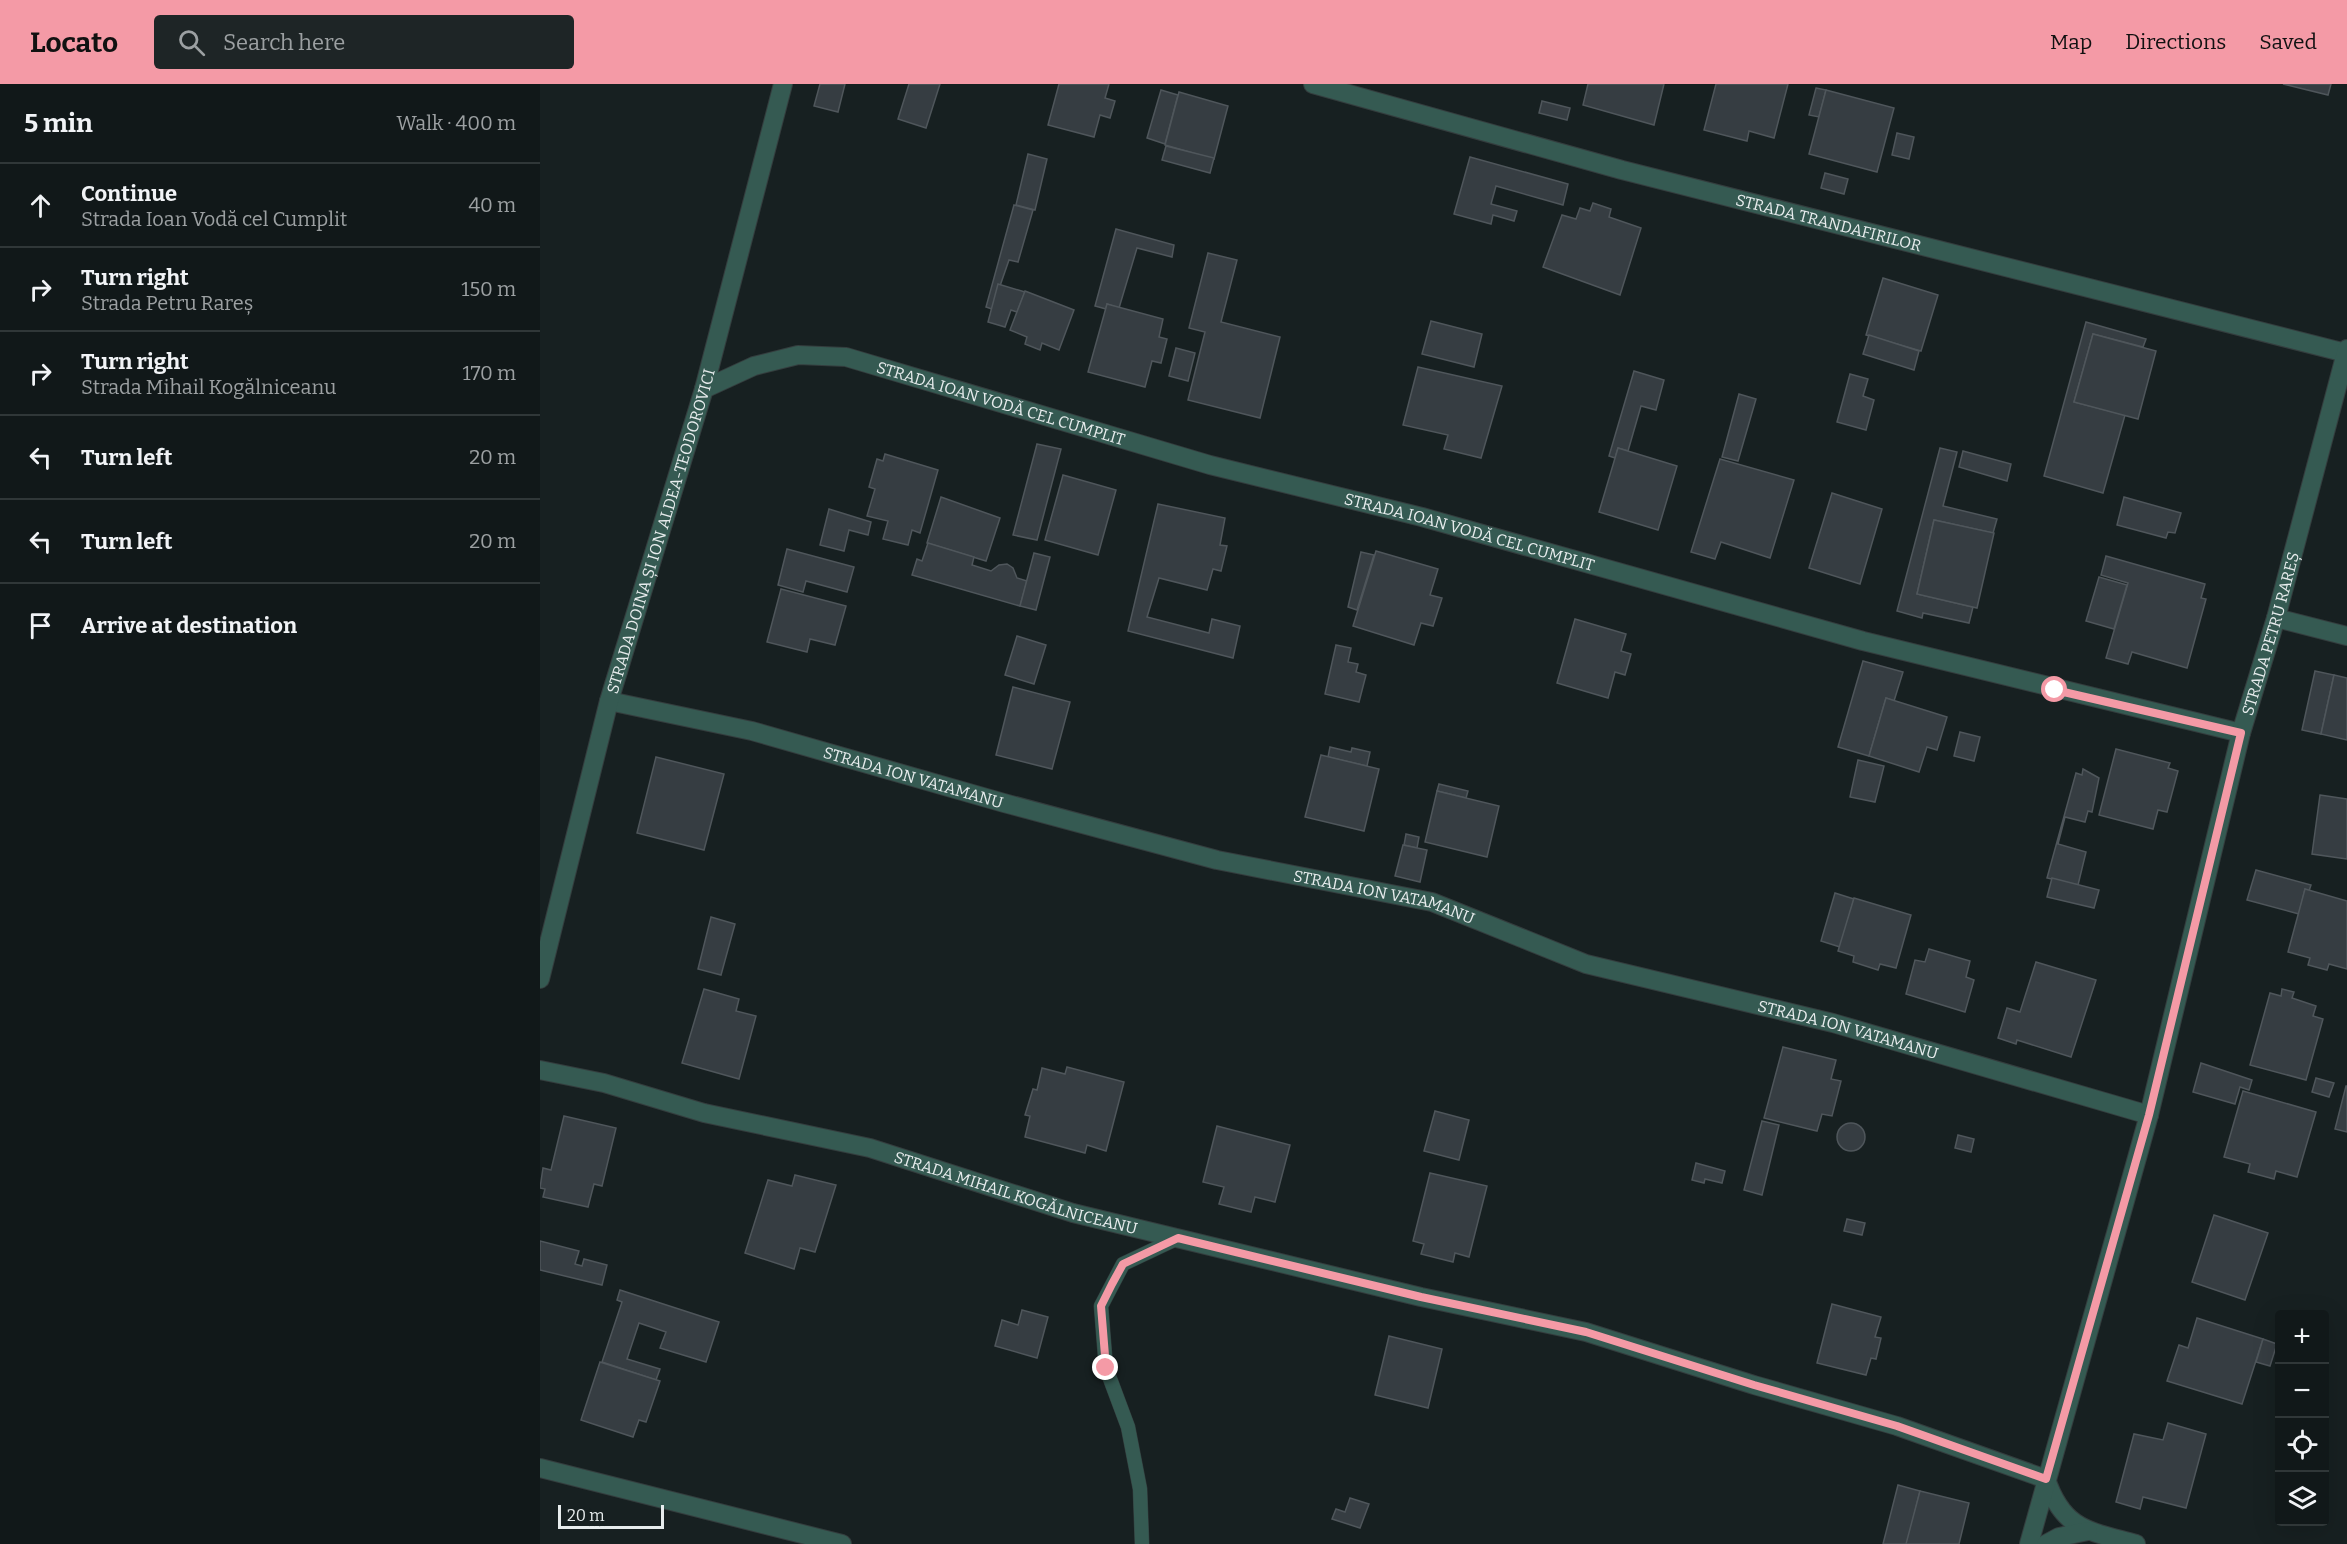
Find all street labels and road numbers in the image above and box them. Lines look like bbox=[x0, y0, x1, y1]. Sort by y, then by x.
street label: STRADA TRANDAFIRILOR bbox=[1734, 190, 1924, 255]
street label: STRADA IOAN VODĂ CEL CUMPLIT bbox=[874, 357, 1127, 449]
street label: STRADA DOINA ȘI ION ALDEA-TEODOROVICI bbox=[602, 367, 718, 696]
street label: STRADA IOAN VODĂ CEL CUMPLIT bbox=[1343, 489, 1597, 575]
street label: STRADA PETRU RAREȘ bbox=[2237, 550, 2303, 718]
street label: STRADA ION VATAMANU bbox=[821, 742, 1006, 812]
street label: STRADA ION VATAMANU bbox=[1292, 866, 1478, 928]
street label: STRADA ION VATAMANU bbox=[1756, 996, 1941, 1063]
street label: STRADA MIHAIL KOGĂLNICEANU bbox=[892, 1147, 1140, 1238]

